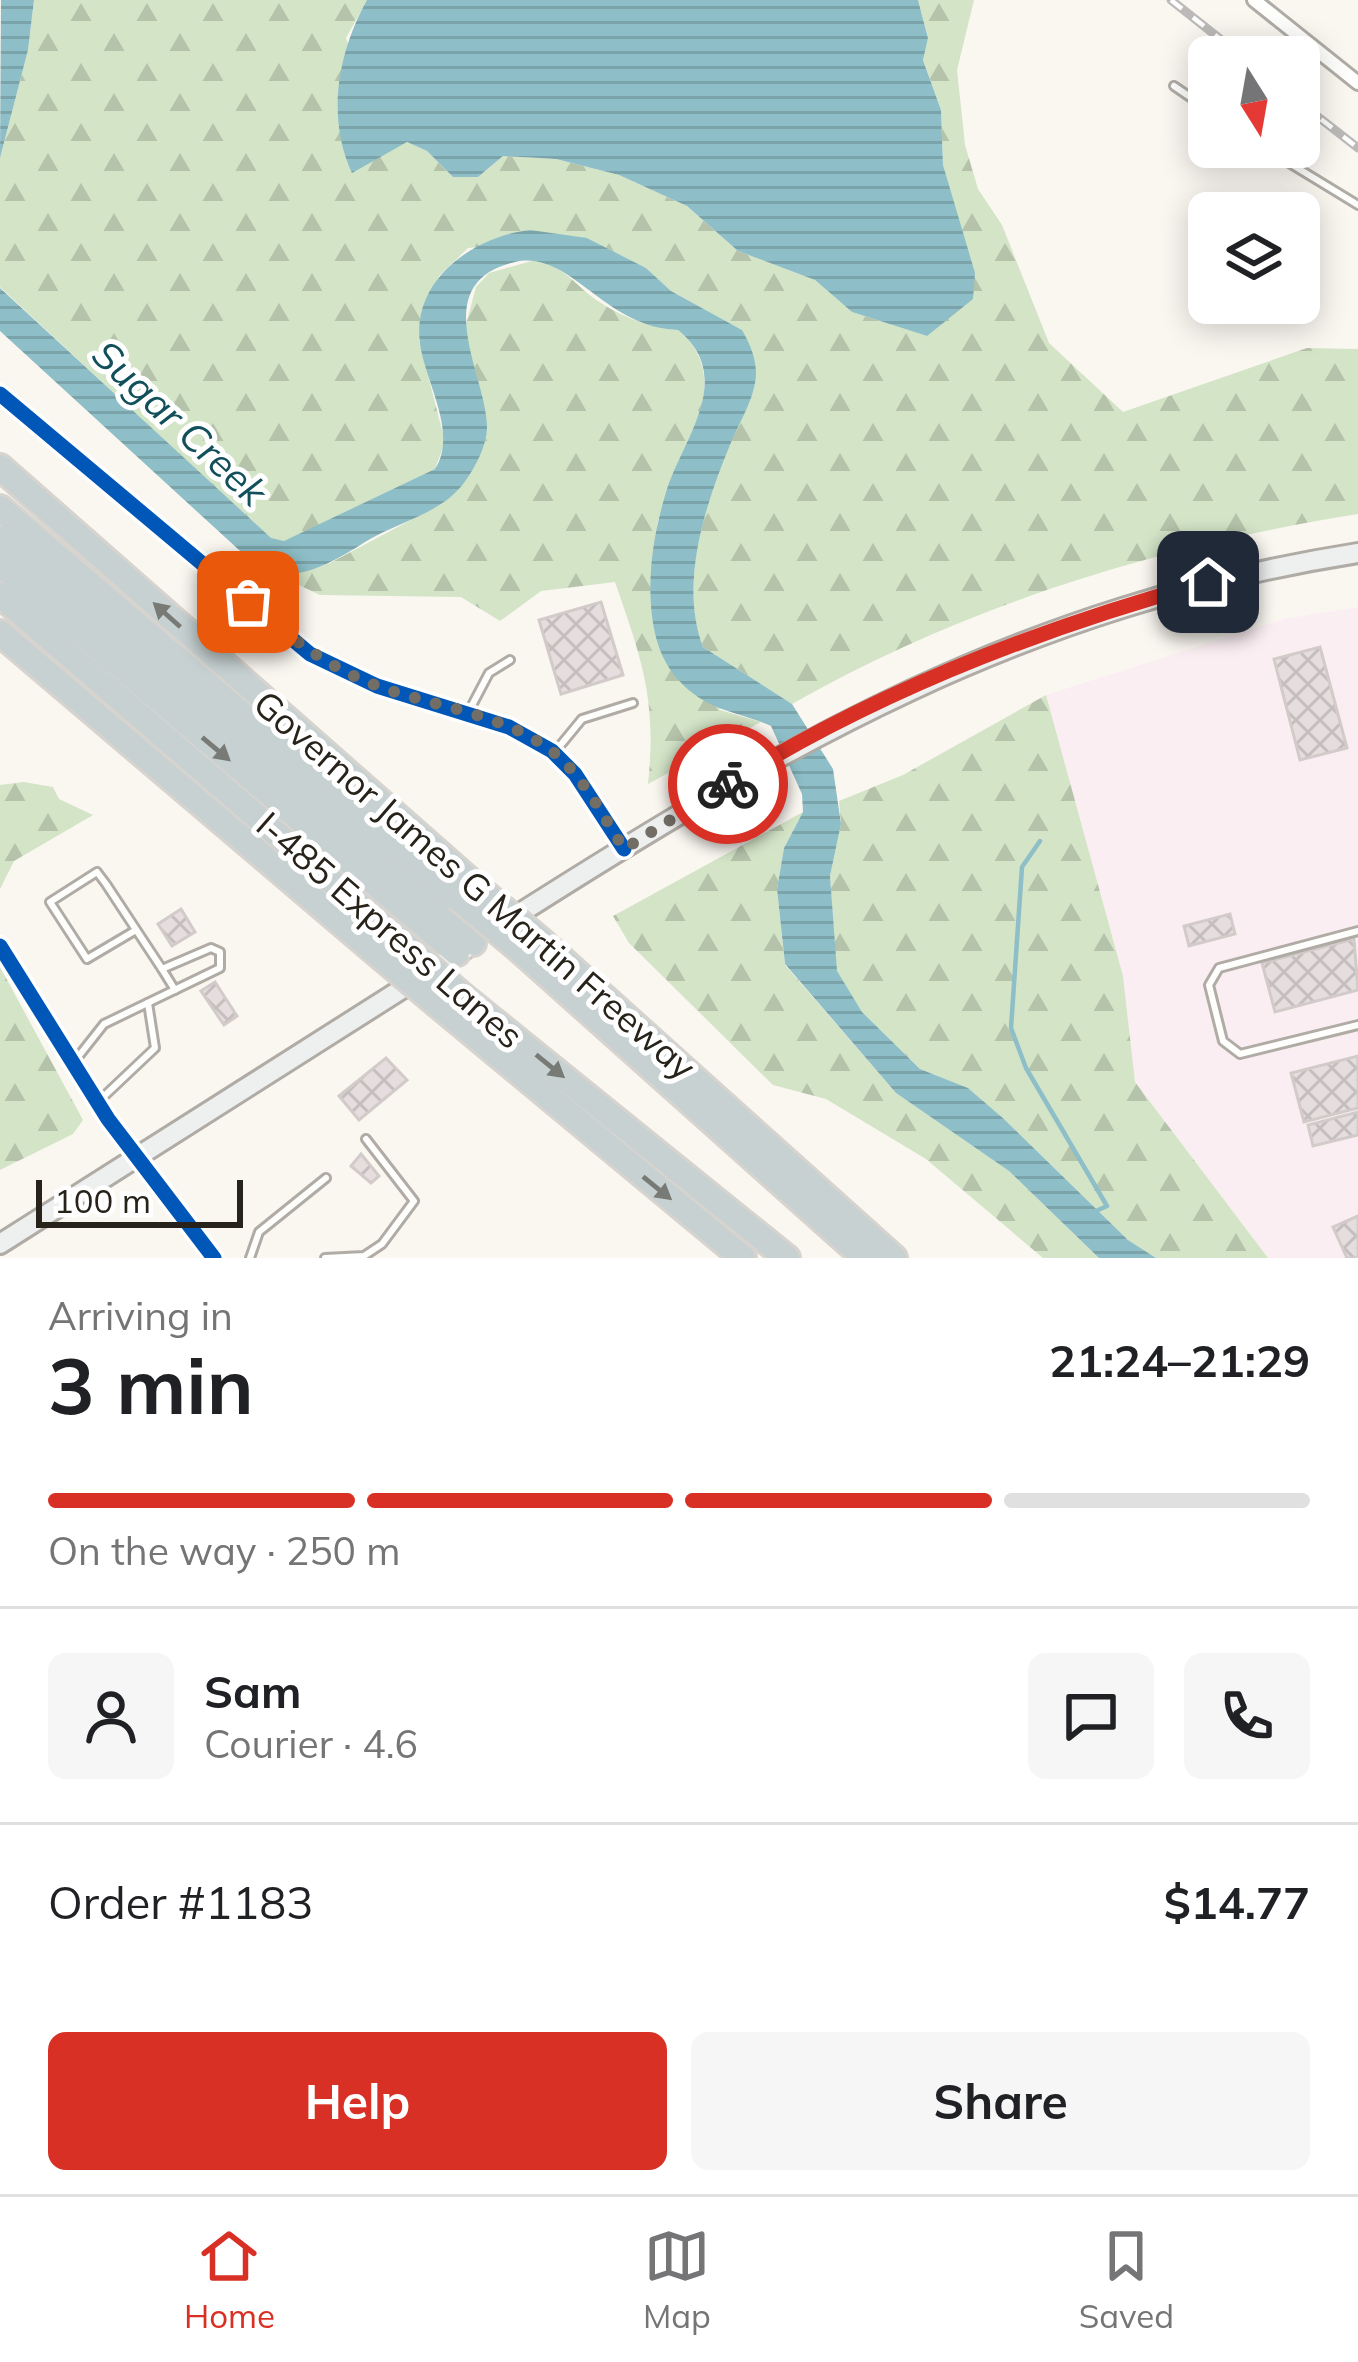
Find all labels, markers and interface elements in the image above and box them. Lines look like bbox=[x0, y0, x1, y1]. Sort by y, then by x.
north arrow bbox=[1188, 36, 1320, 168]
map controls bbox=[1188, 36, 1320, 324]
button: layers bbox=[1188, 192, 1320, 324]
water label: Sugar Creek bbox=[83, 329, 279, 517]
pin bbox=[1157, 531, 1259, 633]
icon: home bbox=[1175, 549, 1241, 615]
pin bbox=[197, 551, 299, 653]
icon: bag bbox=[215, 569, 281, 635]
one-way arrow bbox=[153, 602, 182, 629]
street label: Governor James G Martin Freeway bbox=[245, 680, 706, 1089]
courier bbox=[668, 724, 788, 844]
one-way arrow bbox=[201, 736, 231, 762]
icon: bike bbox=[695, 751, 761, 817]
street label: I-485 Express Lanes bbox=[248, 802, 533, 1058]
one-way arrow bbox=[534, 1053, 565, 1078]
scale bar bbox=[36, 1174, 243, 1227]
one-way arrow bbox=[641, 1175, 672, 1200]
text: 100 m bbox=[54, 1180, 151, 1221]
text: Arriving in bbox=[48, 1291, 233, 1340]
text: 21:24–21:29 bbox=[1049, 1332, 1310, 1388]
text: 3 min bbox=[48, 1336, 254, 1434]
text: On the way · 250 m bbox=[48, 1526, 400, 1575]
button: person bbox=[48, 1653, 174, 1779]
button: chat bbox=[1028, 1653, 1154, 1779]
button: phone bbox=[1184, 1653, 1310, 1779]
text: Sam bbox=[204, 1663, 301, 1719]
text: Courier · 4.6 bbox=[204, 1719, 418, 1768]
text: Order #1183 bbox=[48, 1874, 313, 1930]
text: $14.77 bbox=[1164, 1874, 1310, 1930]
button: Help bbox=[48, 2032, 667, 2170]
button: Share bbox=[691, 2032, 1310, 2170]
tab: Home bbox=[184, 2223, 275, 2336]
tab: Map bbox=[643, 2223, 711, 2336]
tab: Saved bbox=[1079, 2223, 1174, 2336]

